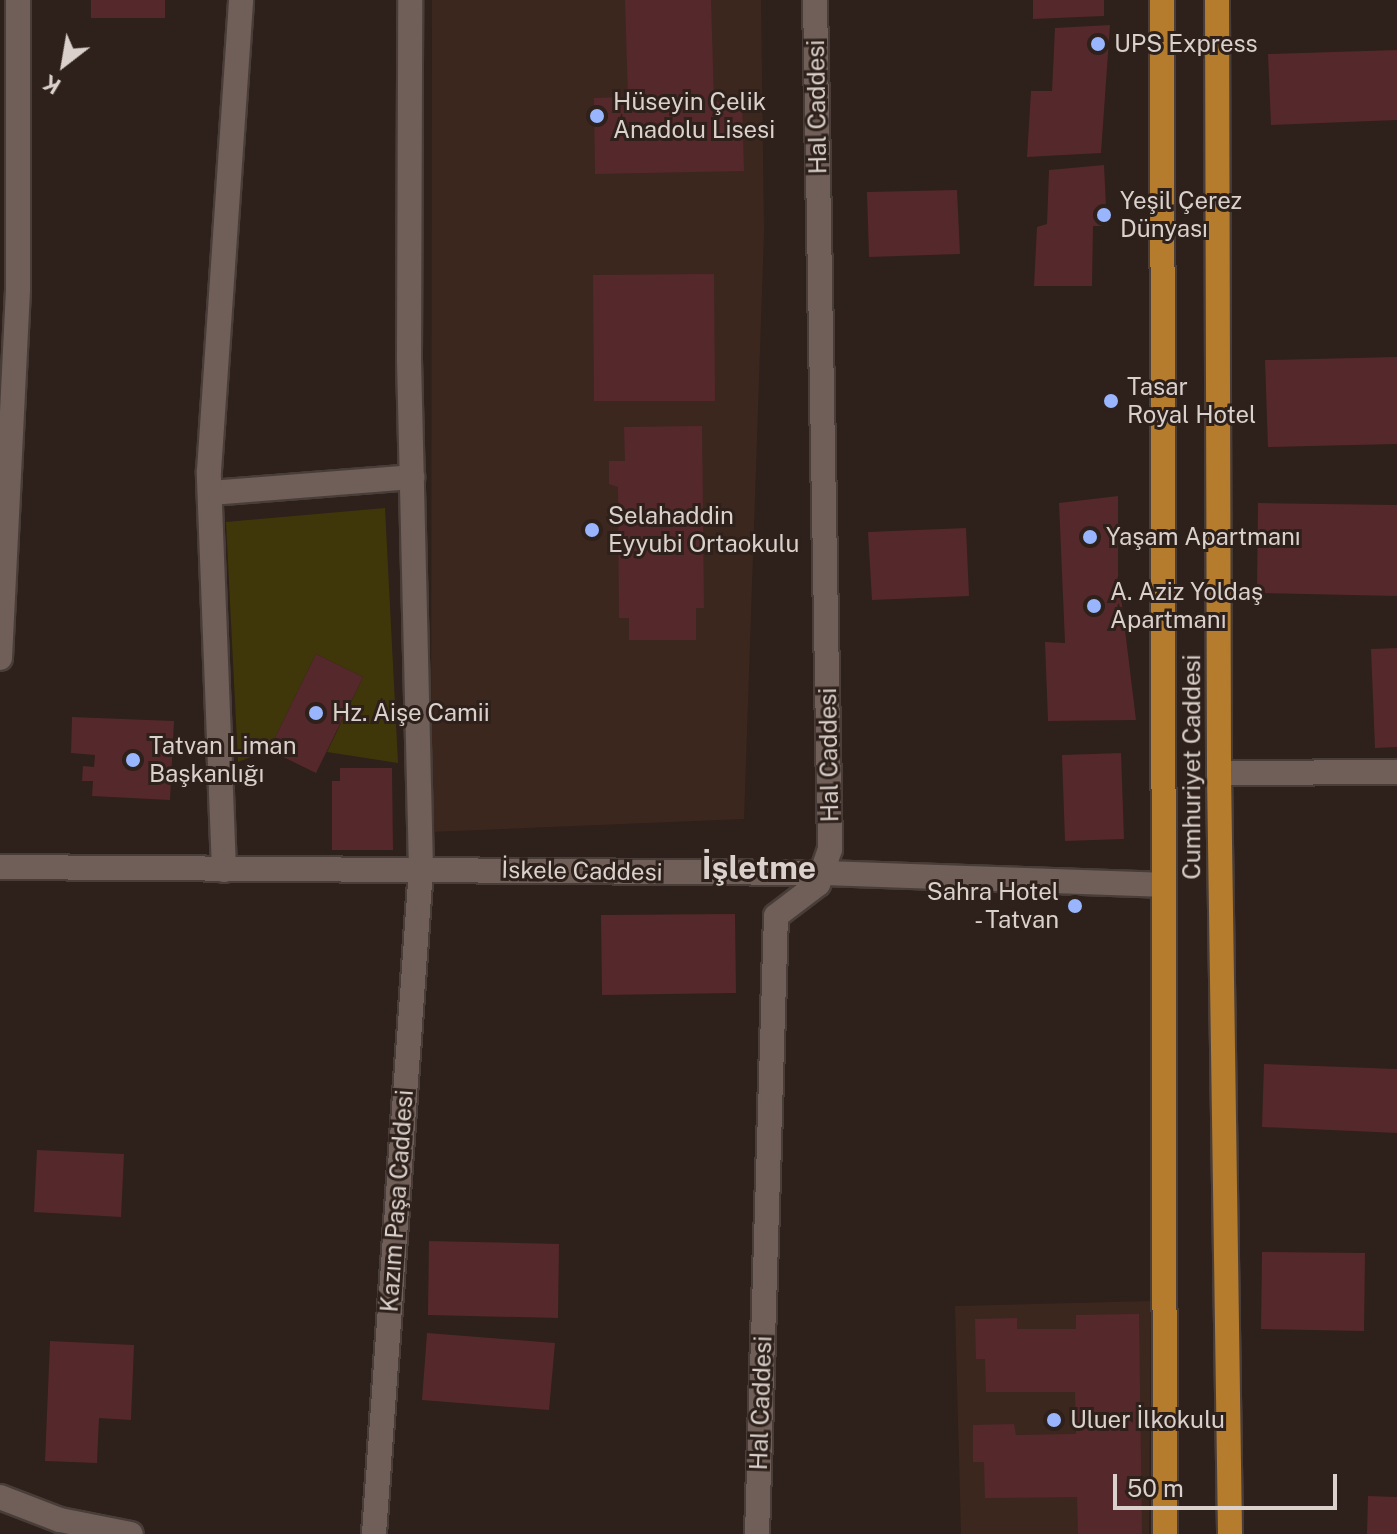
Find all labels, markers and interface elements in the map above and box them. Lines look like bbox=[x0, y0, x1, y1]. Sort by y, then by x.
north arrow bbox=[24, 24, 104, 104]
place label: UPS Express bbox=[1114, 30, 1258, 58]
marker: UPS Express bbox=[1089, 35, 1107, 53]
street label: Hal Caddesi bbox=[801, 39, 833, 175]
text: K bbox=[38, 69, 65, 100]
place label: Hüseyin Çelik Anadolu Lisesi bbox=[613, 88, 775, 144]
marker: Hüseyin Çelik Anadolu Lisesi bbox=[588, 107, 606, 125]
place label: Yeşil Çerez Dünyası bbox=[1120, 187, 1242, 243]
marker: Yeşil Çerez Dünyası bbox=[1095, 206, 1113, 224]
place label: Tasar Royal Hotel bbox=[1127, 373, 1256, 429]
marker: Tasar Royal Hotel bbox=[1102, 392, 1120, 410]
place label: Selahaddin Eyyubi Ortaokulu bbox=[608, 502, 799, 558]
marker: Selahaddin Eyyubi Ortaokulu bbox=[583, 521, 601, 539]
place label: Yaşam Apartmanı bbox=[1106, 523, 1301, 551]
marker: Yaşam Apartmanı bbox=[1081, 528, 1099, 546]
place label: A. Aziz Yoldaş Apartmanı bbox=[1110, 578, 1263, 634]
marker: A. Aziz Yoldaş Apartmanı bbox=[1085, 597, 1103, 615]
street label: Cumhuriyet Caddesi bbox=[1178, 654, 1206, 880]
street label: Hal Caddesi bbox=[813, 687, 845, 823]
place label: Hz. Aişe Camii bbox=[332, 699, 490, 727]
marker: Hz. Aişe Camii bbox=[307, 704, 325, 722]
place label: Tatvan Liman Başkanlığı bbox=[149, 732, 296, 788]
marker: Tatvan Liman Başkanlığı bbox=[124, 751, 142, 769]
district label: İşletme bbox=[702, 849, 816, 887]
street label: İskele Caddesi bbox=[501, 855, 663, 887]
place label: Sahra Hotel - Tatvan bbox=[927, 878, 1059, 934]
marker: Sahra Hotel - Tatvan bbox=[1066, 897, 1084, 915]
street label: Kazım Paşa Caddesi bbox=[375, 1089, 419, 1313]
street label: Hal Caddesi bbox=[744, 1335, 778, 1471]
place label: Uluer İlkokulu bbox=[1070, 1406, 1225, 1434]
marker: Uluer İlkokulu bbox=[1045, 1411, 1063, 1429]
scale bar bbox=[1117, 1458, 1341, 1508]
text: 50 m bbox=[1127, 1474, 1184, 1502]

